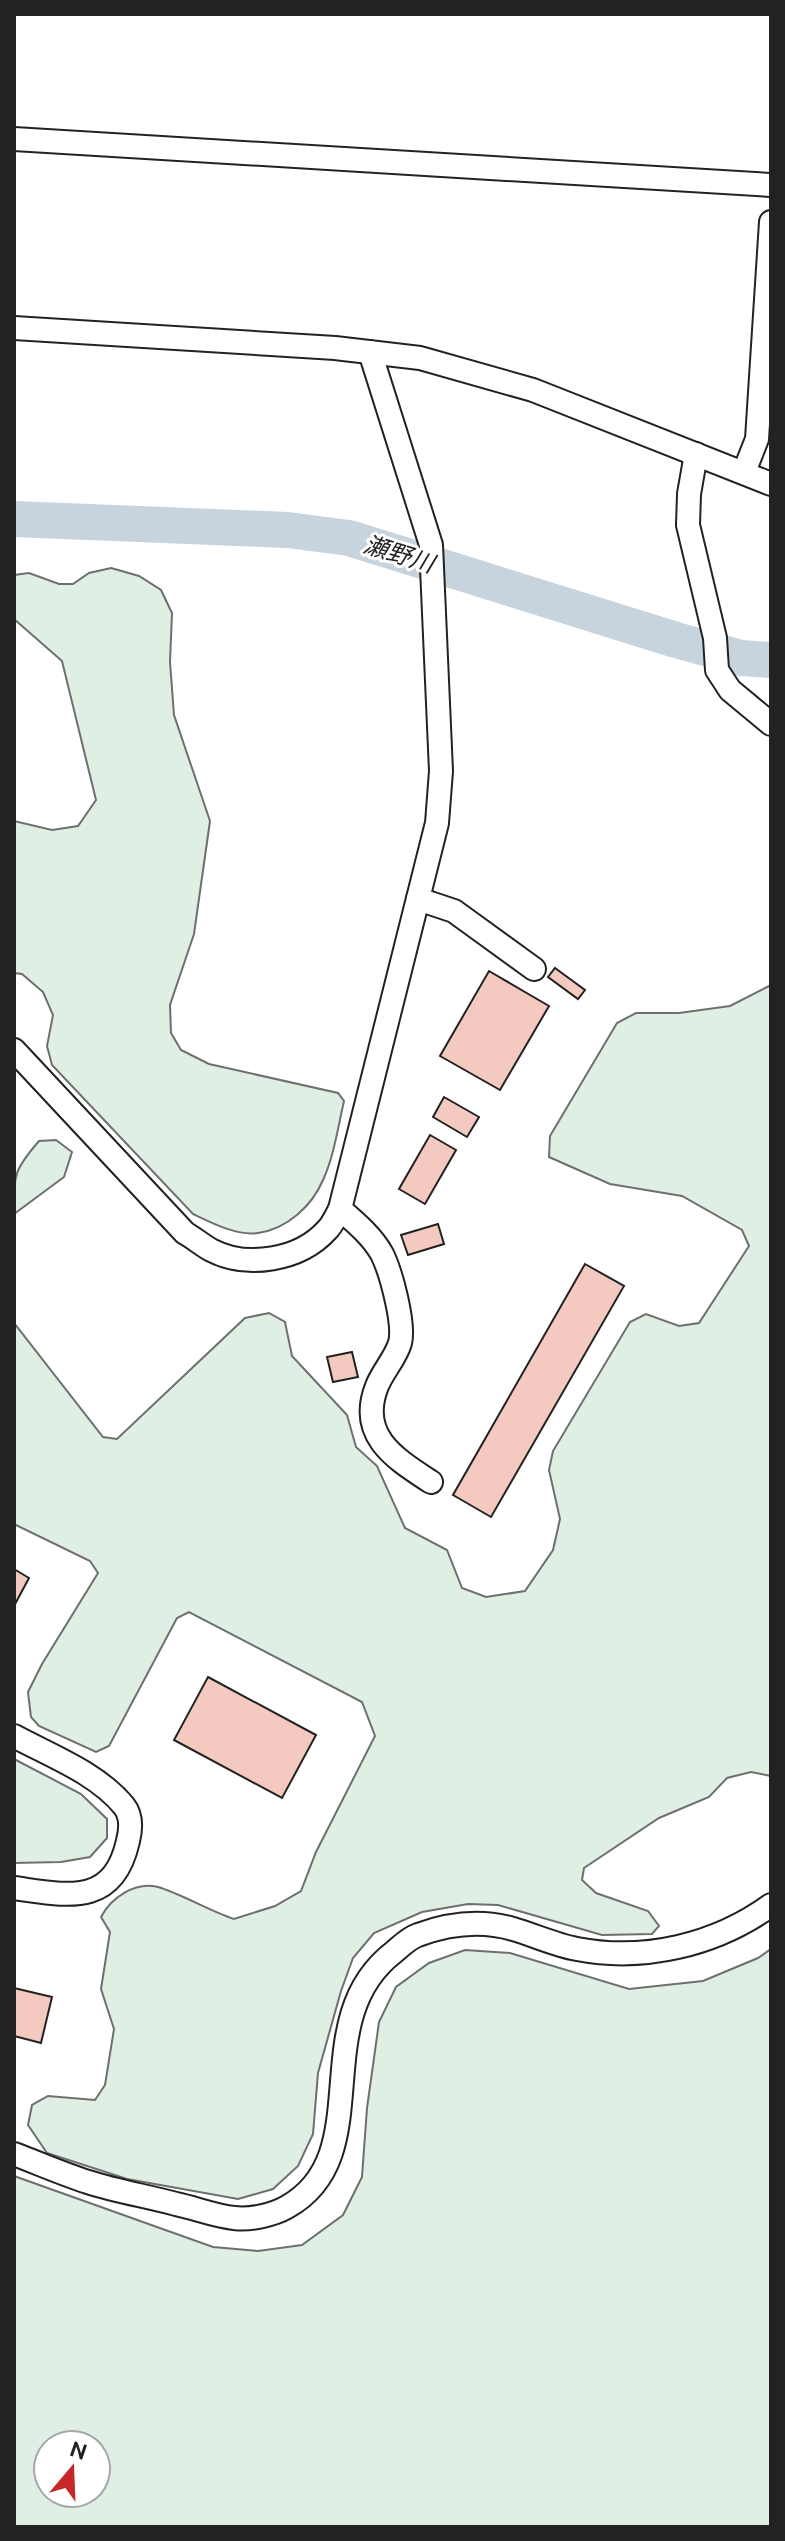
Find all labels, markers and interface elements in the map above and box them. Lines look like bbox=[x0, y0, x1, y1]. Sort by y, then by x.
water label: 瀬野川 bbox=[361, 531, 440, 578]
north arrow bbox=[32, 2429, 112, 2509]
text: N bbox=[67, 2435, 91, 2464]

